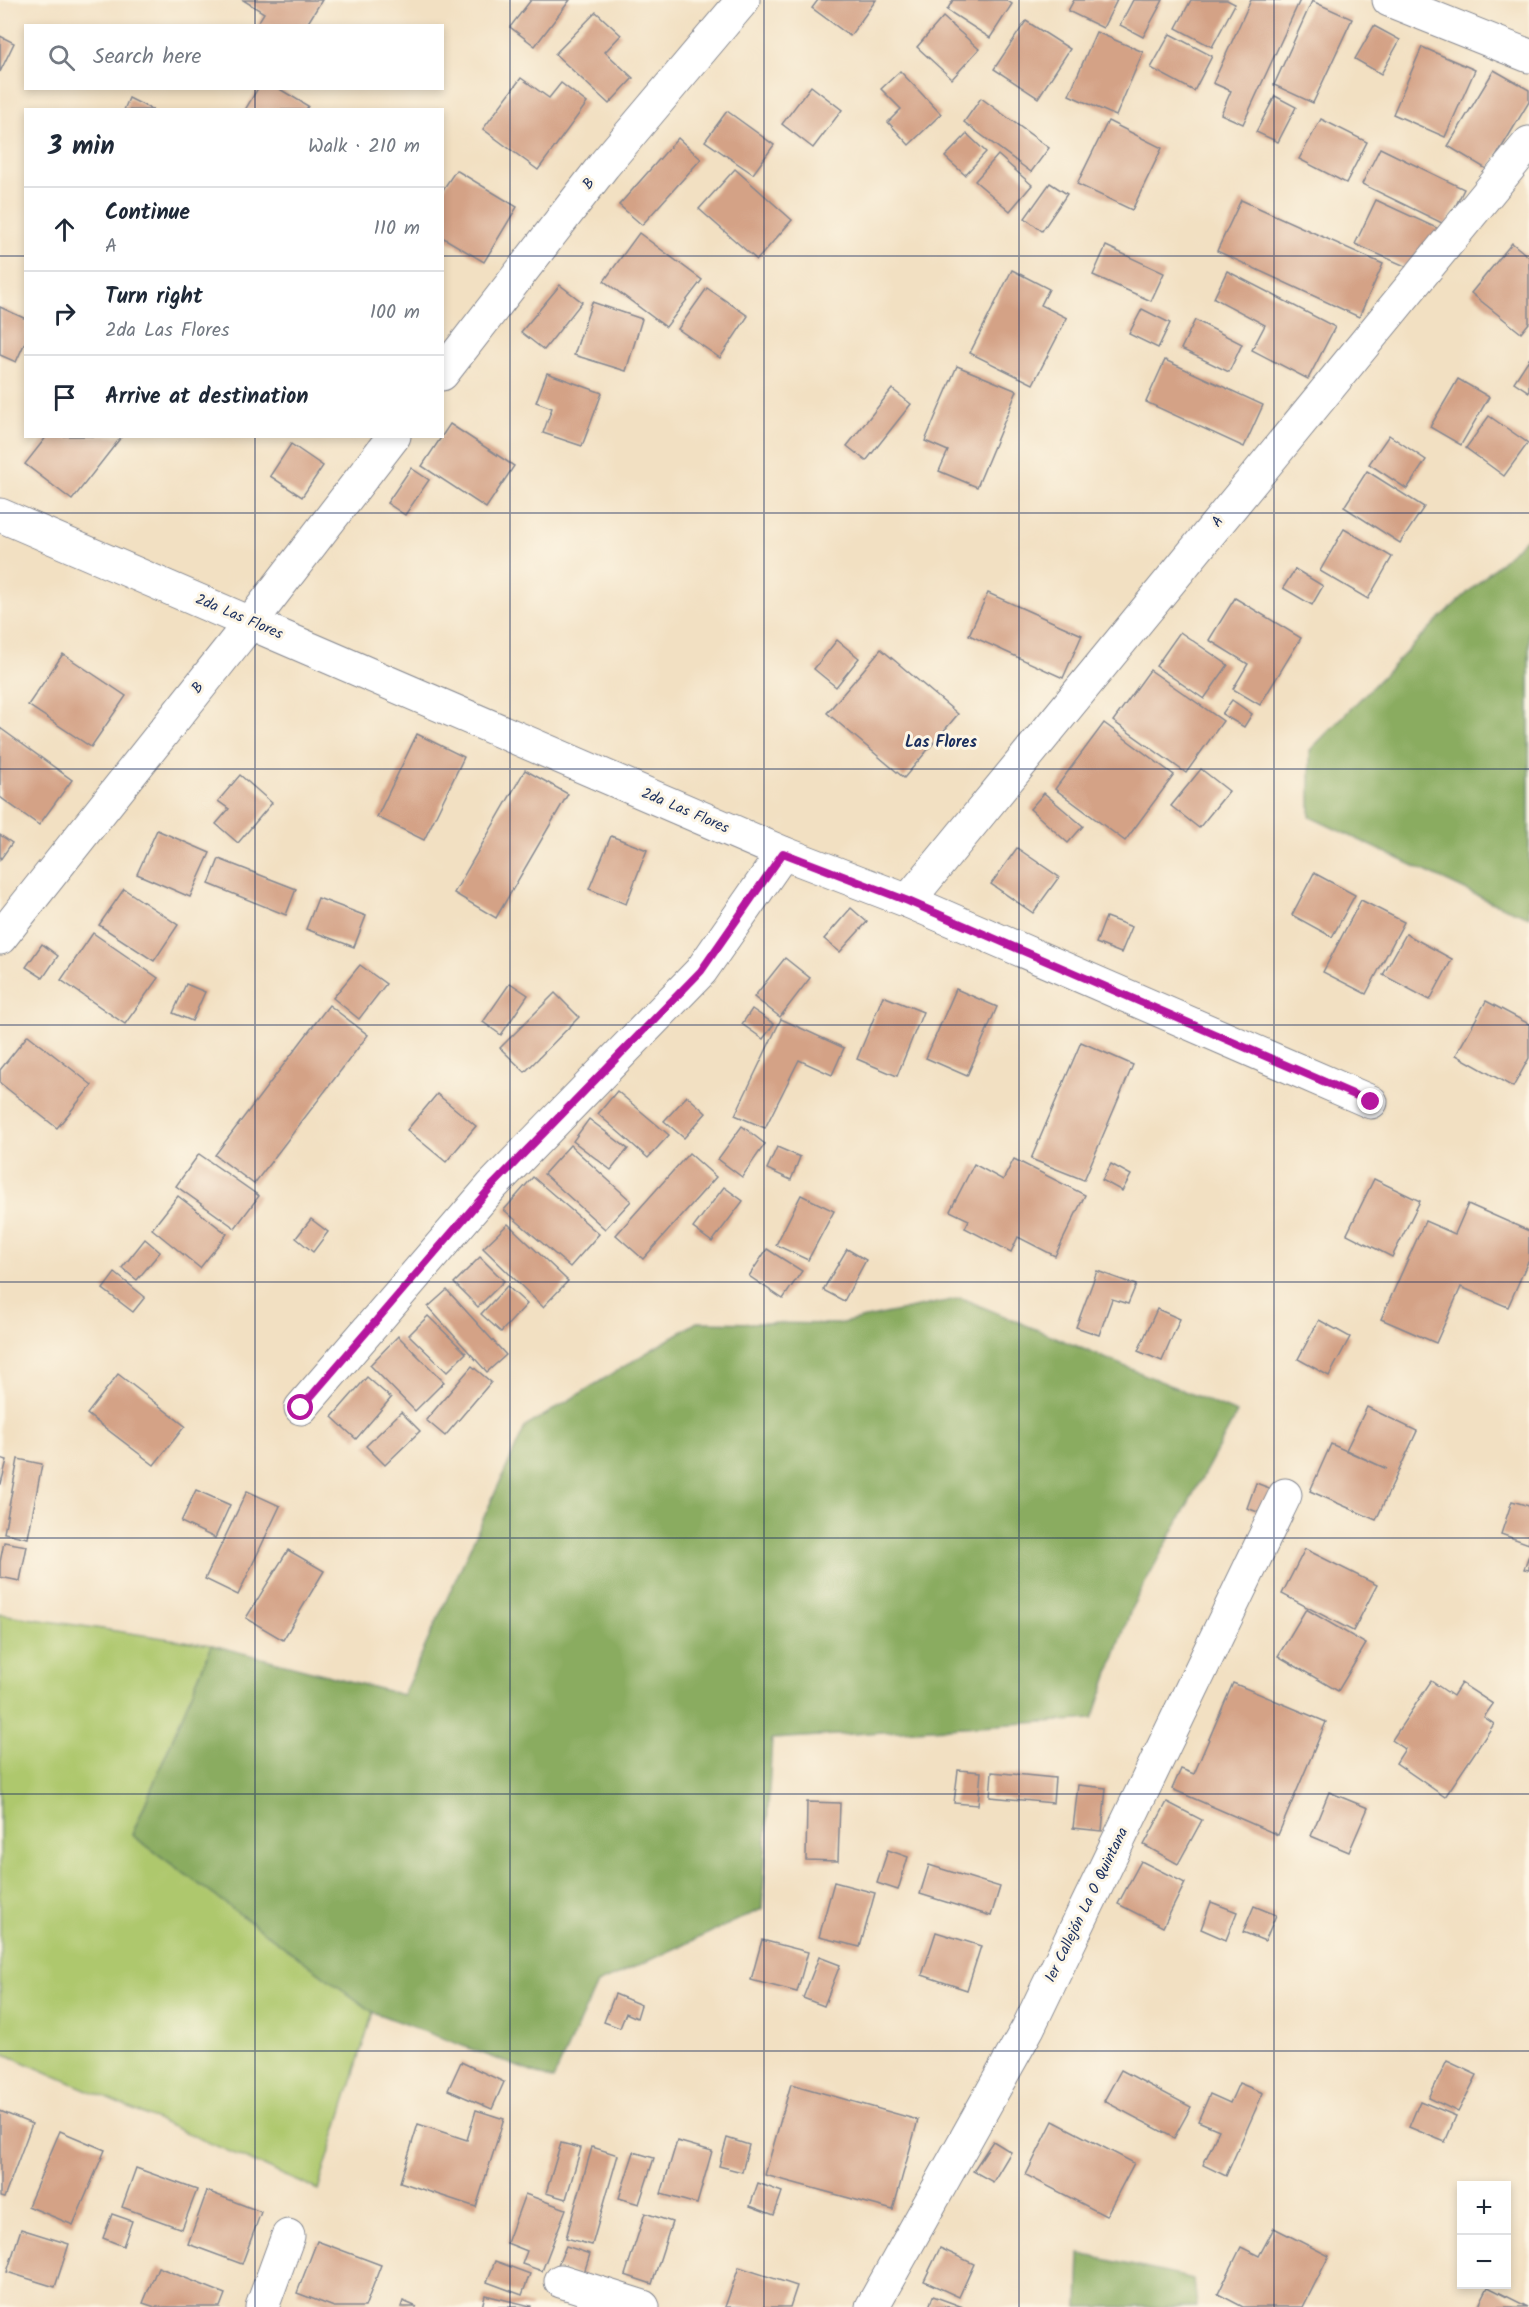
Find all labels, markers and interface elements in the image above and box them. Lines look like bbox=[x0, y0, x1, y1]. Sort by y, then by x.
search box bbox=[24, 24, 444, 90]
text: Search here bbox=[93, 40, 201, 75]
icon: search bbox=[45, 41, 78, 74]
text: 3 min bbox=[48, 126, 115, 168]
text: Walk · 210 m bbox=[308, 131, 420, 163]
street label: B bbox=[577, 173, 601, 195]
text: Continue bbox=[105, 196, 190, 231]
icon: ahead bbox=[48, 213, 81, 246]
text: 110 m bbox=[374, 213, 420, 245]
text: A bbox=[105, 231, 117, 263]
text: Turn right bbox=[105, 280, 203, 315]
icon: right bbox=[48, 297, 81, 330]
text: 100 m bbox=[370, 297, 420, 329]
text: 2da Las Flores bbox=[105, 315, 229, 347]
text: Arrive at destination bbox=[105, 380, 308, 415]
icon: arrive bbox=[48, 381, 81, 414]
street label: A bbox=[1206, 511, 1230, 533]
street label: 2da Las Flores bbox=[191, 588, 287, 647]
street label: B bbox=[186, 677, 210, 699]
district label: Las Flores bbox=[905, 730, 977, 755]
street label: 2da Las Flores bbox=[637, 782, 733, 841]
route end bbox=[1357, 1088, 1383, 1114]
route start bbox=[287, 1394, 313, 1420]
street label: 1er Callejón La O Quintana bbox=[1039, 1823, 1135, 1987]
map controls bbox=[1457, 2181, 1511, 2289]
button: + bbox=[1457, 2181, 1511, 2235]
button: − bbox=[1457, 2235, 1511, 2289]

